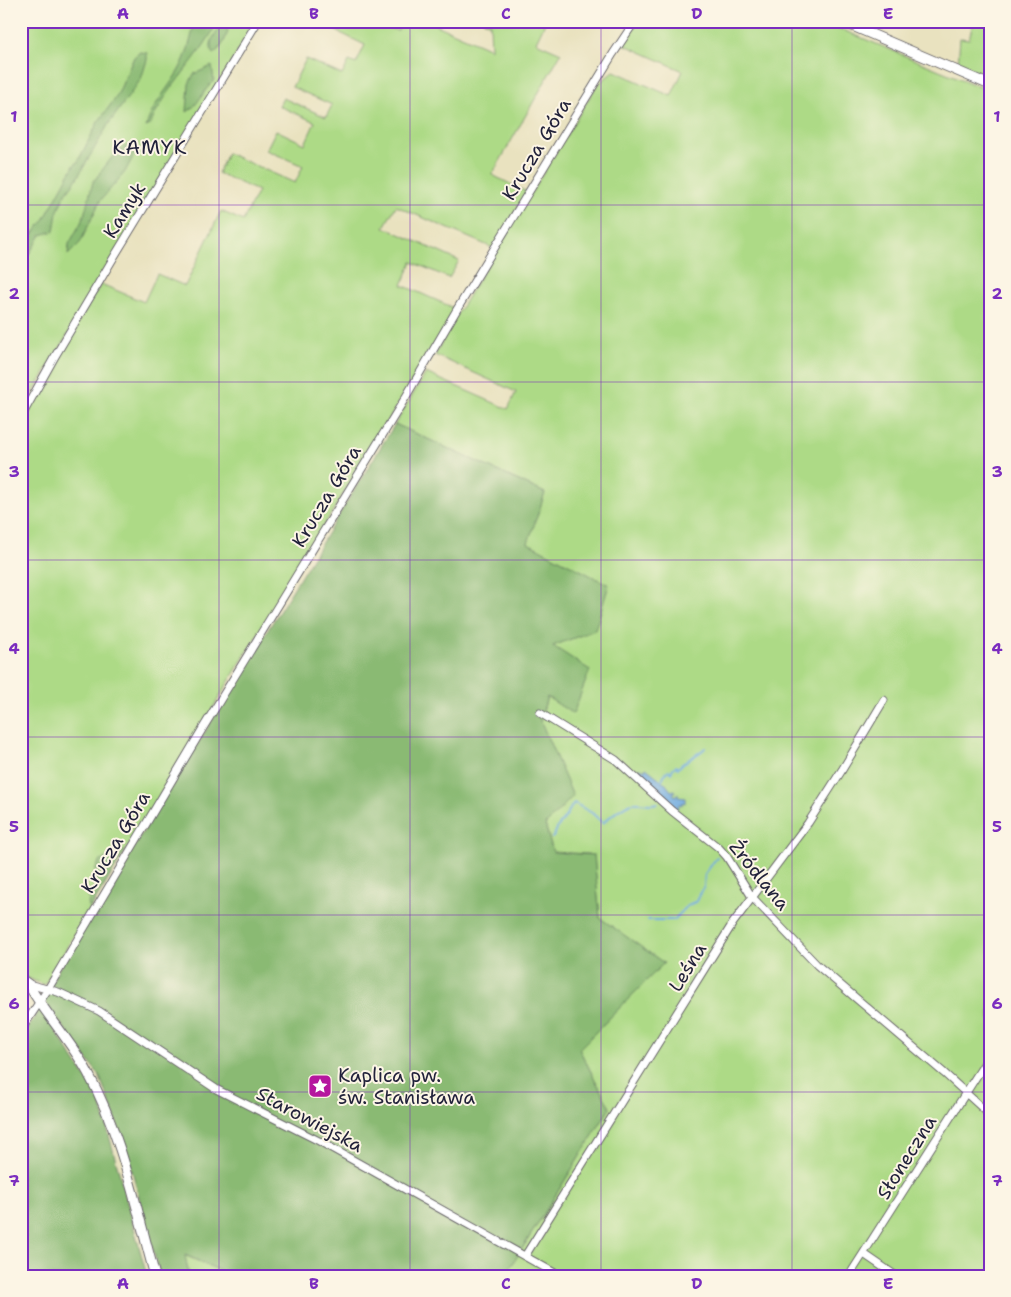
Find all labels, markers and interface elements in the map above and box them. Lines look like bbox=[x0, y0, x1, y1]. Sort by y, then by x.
text: A bbox=[117, 3, 129, 24]
text: B bbox=[309, 3, 319, 24]
text: C bbox=[501, 3, 511, 24]
text: D bbox=[691, 3, 703, 24]
text: E bbox=[883, 3, 893, 24]
street label: Krucza Góra bbox=[496, 94, 577, 205]
text: 1 bbox=[10, 106, 18, 127]
text: 1 bbox=[993, 106, 1001, 127]
district label: KAMYK bbox=[112, 134, 188, 160]
street label: Kamyk bbox=[98, 177, 151, 243]
text: 2 bbox=[8, 283, 20, 304]
text: 2 bbox=[991, 283, 1003, 304]
street label: Krucza Góra bbox=[286, 441, 367, 552]
text: 3 bbox=[8, 461, 20, 482]
text: 3 bbox=[991, 461, 1003, 482]
text: 4 bbox=[8, 638, 20, 659]
text: 4 bbox=[991, 638, 1003, 659]
street label: Krucza Góra bbox=[75, 787, 156, 898]
text: 5 bbox=[9, 816, 19, 837]
text: 5 bbox=[992, 816, 1002, 837]
street label: Źródlana bbox=[724, 834, 796, 916]
street label: Leśna bbox=[663, 938, 712, 996]
text: 6 bbox=[8, 993, 20, 1014]
text: 6 bbox=[991, 993, 1003, 1014]
place label: Kaplica pw. św. Stanisława bbox=[338, 1063, 475, 1110]
place icon: Kaplica pw. św. Stanisława bbox=[307, 1073, 333, 1099]
street label: Starowiejska bbox=[252, 1081, 368, 1158]
street label: Słoneczna bbox=[871, 1111, 942, 1204]
text: 7 bbox=[8, 1170, 20, 1191]
text: 7 bbox=[991, 1170, 1003, 1191]
text: A bbox=[117, 1273, 129, 1294]
text: B bbox=[309, 1273, 319, 1294]
text: C bbox=[501, 1273, 511, 1294]
text: D bbox=[691, 1273, 703, 1294]
text: E bbox=[883, 1273, 893, 1294]

